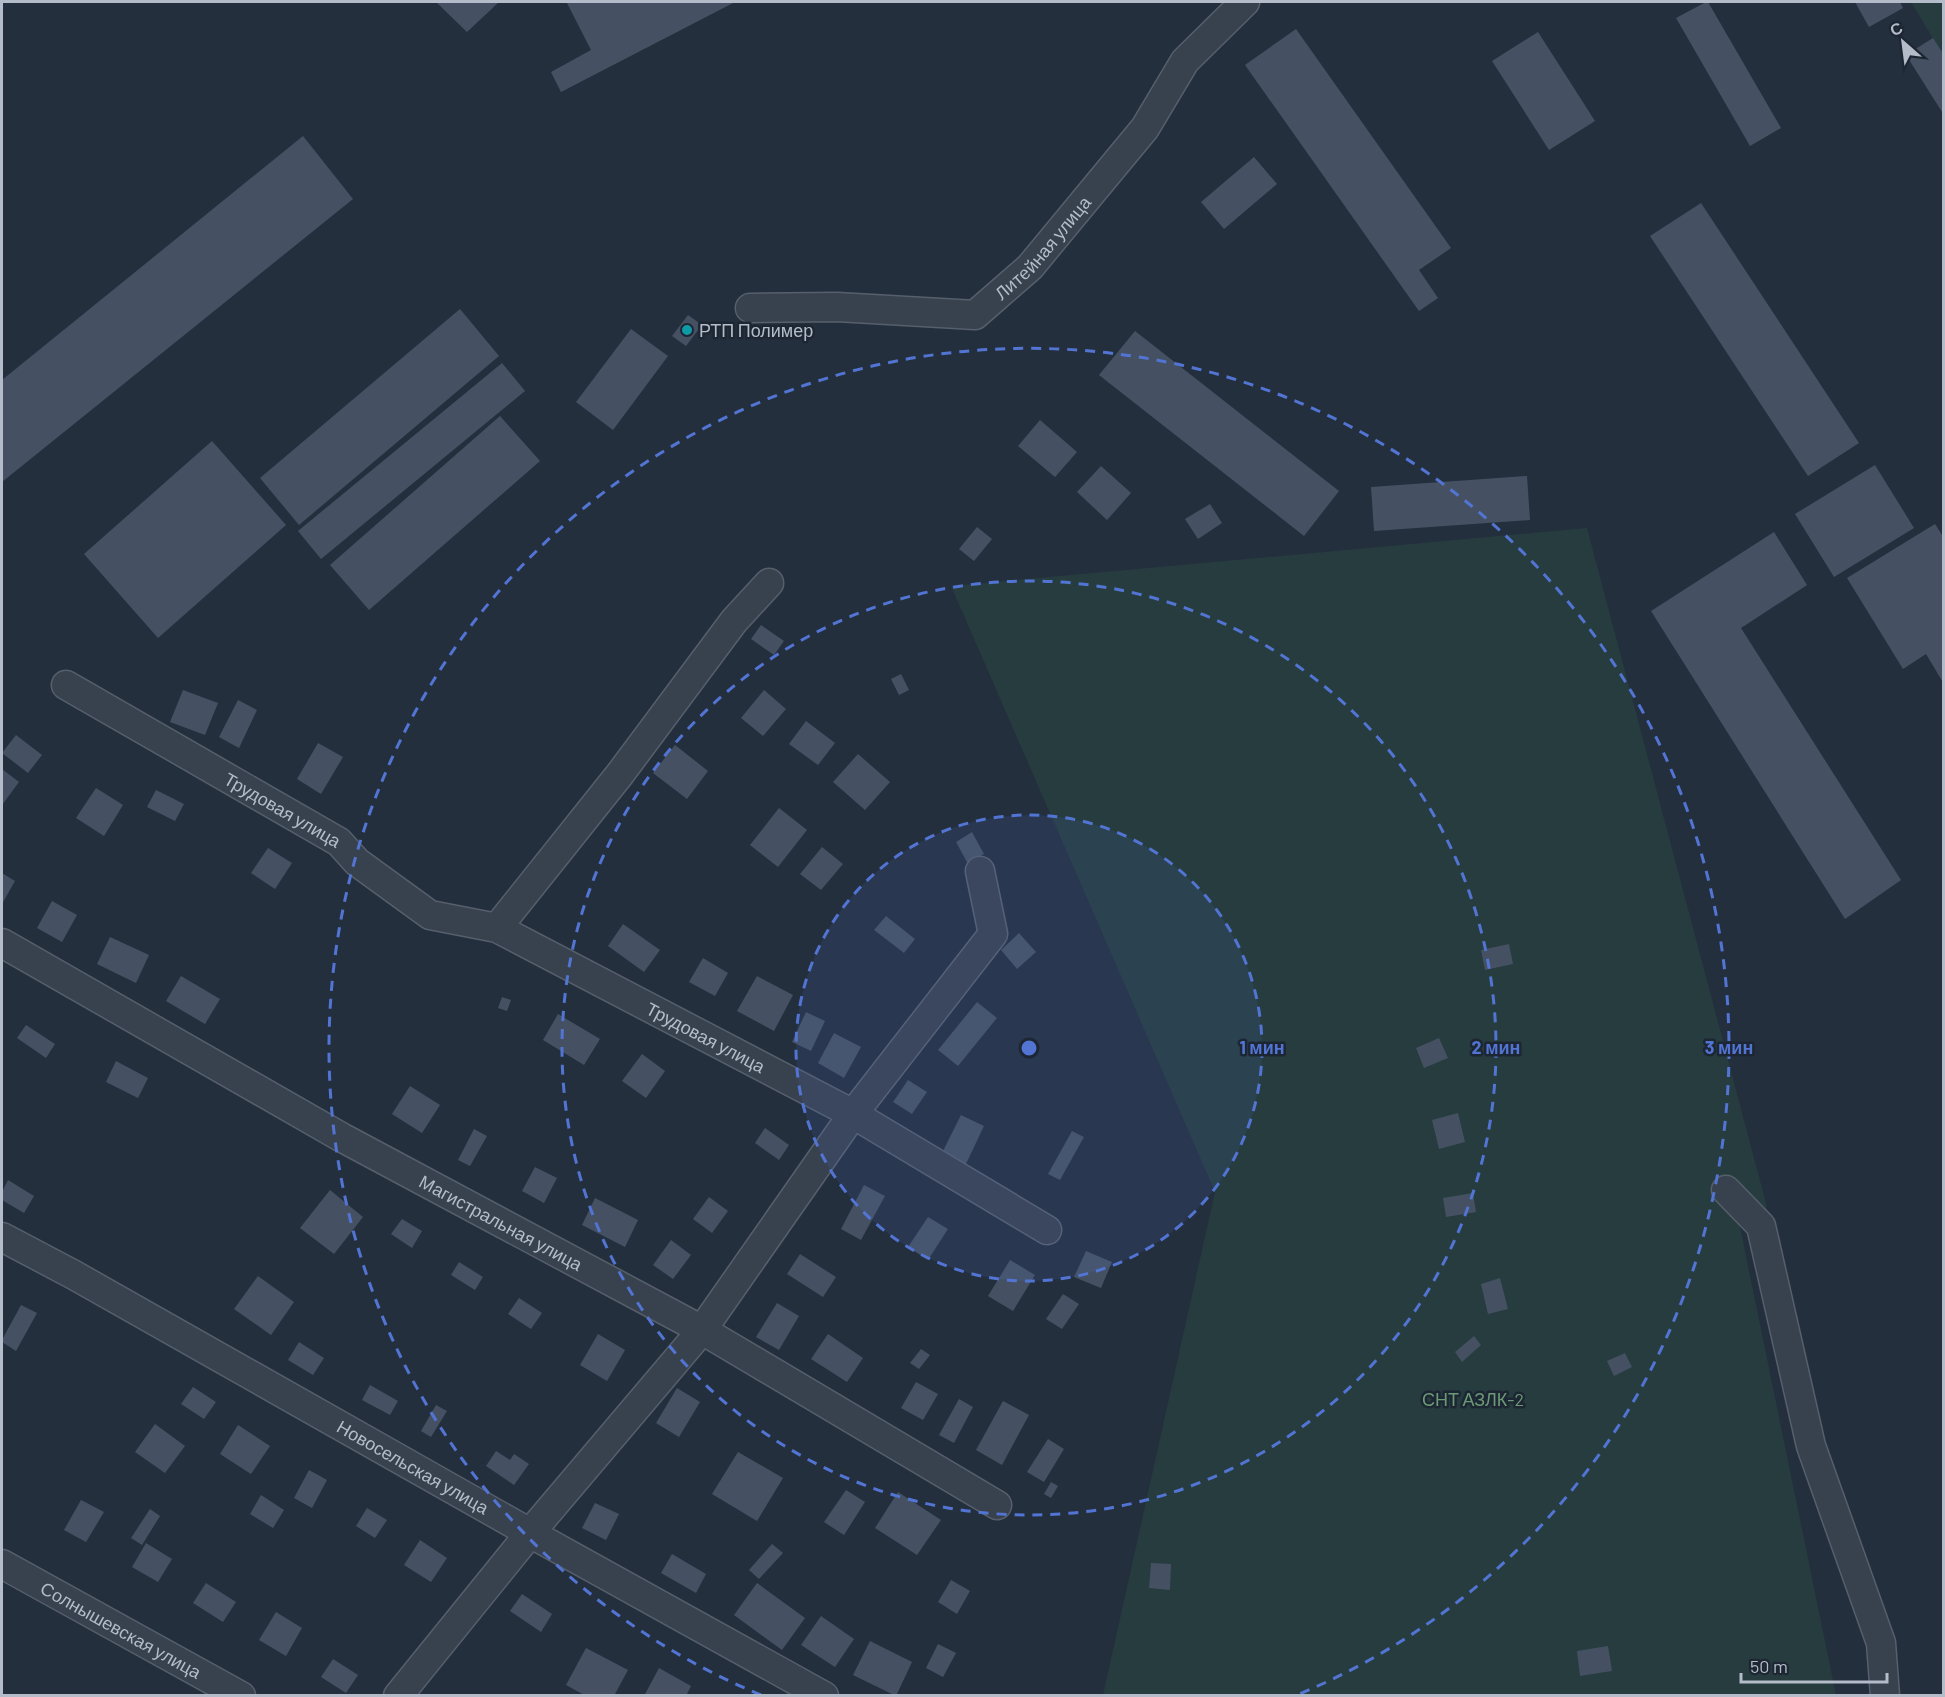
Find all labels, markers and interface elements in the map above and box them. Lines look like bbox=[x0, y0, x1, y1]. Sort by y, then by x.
north arrow bbox=[1873, 12, 1933, 72]
text: С bbox=[1886, 17, 1906, 39]
street label: Литейная улица bbox=[990, 191, 1096, 304]
place label: РТП Полимер bbox=[699, 319, 813, 341]
marker: РТП Полимер bbox=[680, 323, 694, 337]
street label: Трудовая улица bbox=[220, 767, 346, 852]
street label: Трудовая улица bbox=[643, 997, 770, 1078]
text: 1 мин bbox=[1239, 1036, 1285, 1058]
text: 2 мин bbox=[1472, 1036, 1520, 1058]
text: 3 мин bbox=[1705, 1036, 1753, 1058]
centre of rings bbox=[1019, 1038, 1039, 1058]
street label: Магистральная улица bbox=[416, 1170, 587, 1276]
park label: СНТ АЗЛК-2 bbox=[1422, 1388, 1524, 1410]
street label: Новосельская улица bbox=[333, 1415, 494, 1519]
street label: Солнышевская улица bbox=[37, 1577, 206, 1683]
scale bar bbox=[1741, 1646, 1886, 1684]
text: 50 m bbox=[1750, 1655, 1788, 1677]

